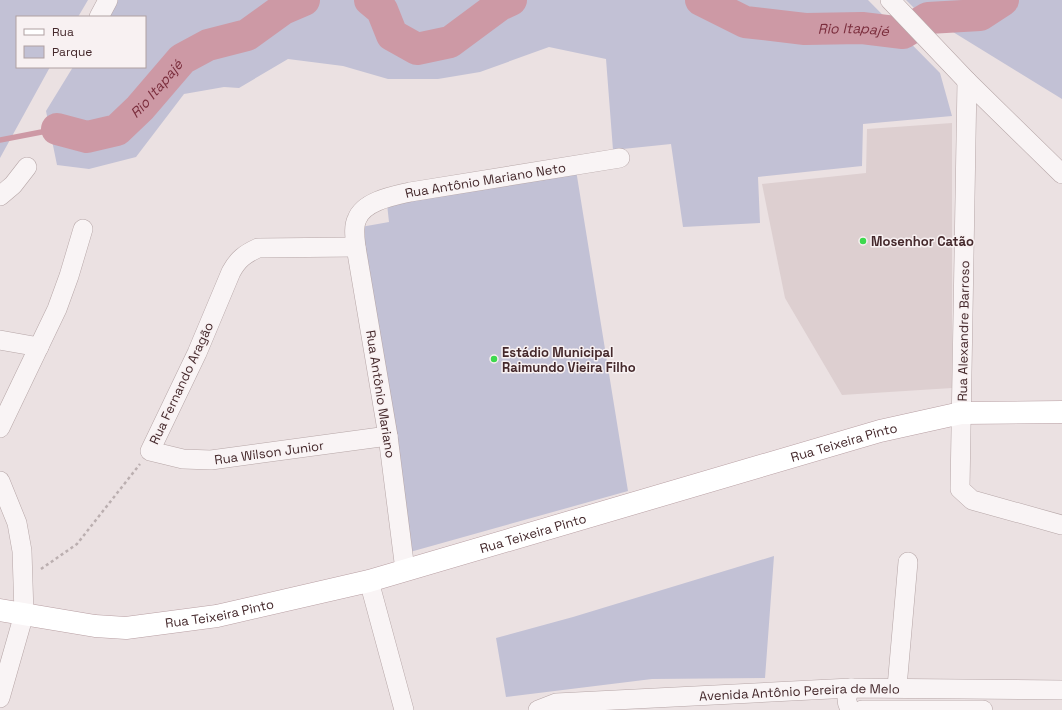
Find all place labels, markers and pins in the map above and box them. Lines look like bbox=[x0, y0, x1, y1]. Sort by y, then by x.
place label: Mosenhor Catão bbox=[871, 233, 974, 250]
marker: Mosenhor Catão bbox=[858, 236, 868, 246]
place label: Estádio Municipal Raimundo Vieira Filho bbox=[502, 344, 636, 376]
marker: Estádio Municipal Raimundo Vieira Filho bbox=[489, 354, 499, 364]

